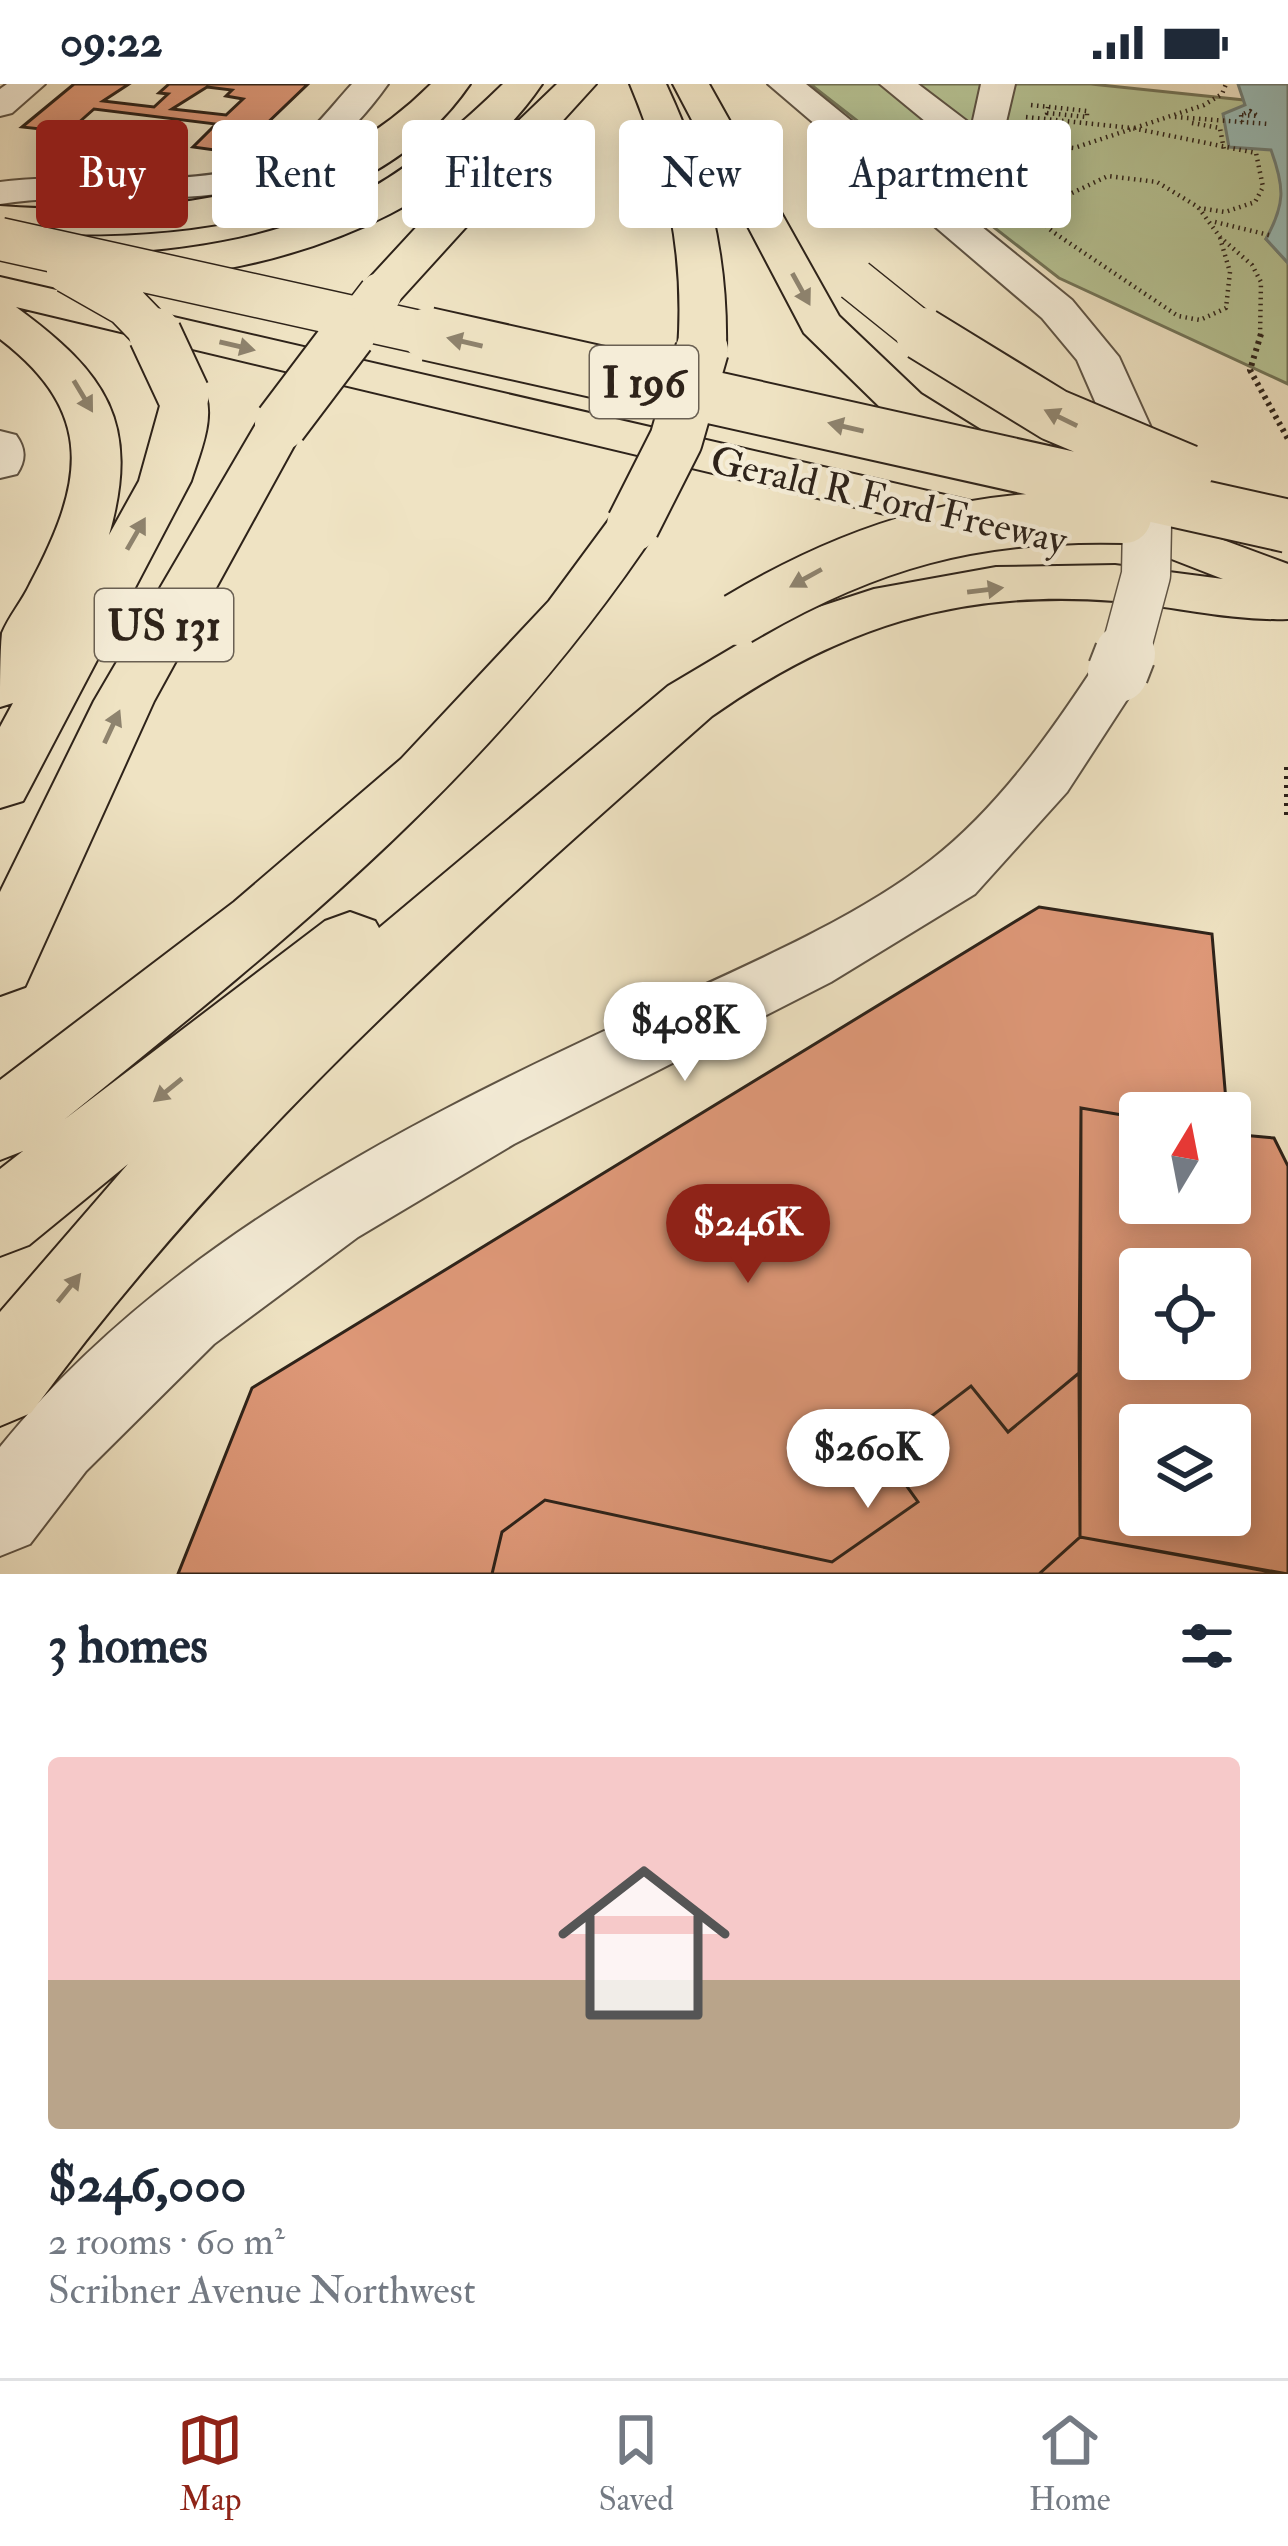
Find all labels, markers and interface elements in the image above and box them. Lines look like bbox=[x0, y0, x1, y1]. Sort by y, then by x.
text: 09:22 bbox=[60, 14, 163, 70]
chip: Buy bbox=[36, 120, 188, 228]
chip: Rent bbox=[212, 120, 378, 228]
chip: Filters bbox=[402, 120, 595, 228]
chip: New bbox=[619, 120, 783, 228]
chip: Apartment bbox=[807, 120, 1071, 228]
one-way arrow bbox=[790, 272, 811, 306]
one-way arrow bbox=[447, 332, 484, 351]
one-way arrow bbox=[218, 337, 255, 356]
road number: I 196 bbox=[590, 346, 698, 418]
one-way arrow bbox=[72, 379, 93, 413]
one-way arrow bbox=[1044, 408, 1078, 428]
one-way arrow bbox=[827, 417, 864, 436]
street label: Gerald R Ford Freeway bbox=[706, 436, 1072, 565]
one-way arrow bbox=[125, 517, 146, 551]
one-way arrow bbox=[788, 567, 823, 588]
one-way arrow bbox=[966, 581, 1004, 600]
road number: US 131 bbox=[95, 589, 233, 661]
one-way arrow bbox=[102, 709, 122, 744]
pin: $408K bbox=[601, 982, 769, 1084]
text: $408K bbox=[631, 996, 739, 1045]
one-way arrow bbox=[153, 1077, 184, 1102]
north arrow bbox=[1119, 1092, 1251, 1224]
map controls bbox=[1119, 1092, 1251, 1536]
pin: $246K bbox=[664, 1184, 832, 1286]
text: $246K bbox=[693, 1198, 803, 1247]
button: locate bbox=[1119, 1248, 1251, 1380]
one-way arrow bbox=[56, 1273, 81, 1304]
button: layers bbox=[1119, 1404, 1251, 1536]
pin: $260K bbox=[784, 1409, 952, 1511]
text: $260K bbox=[814, 1423, 922, 1472]
icon: filters bbox=[1174, 1613, 1240, 1679]
text: 3 homes bbox=[48, 1614, 208, 1678]
icon: home bbox=[536, 1835, 752, 2051]
text: $246,000 bbox=[48, 2153, 246, 2217]
text: 2 rooms · 60 m² bbox=[48, 2217, 285, 2266]
text: Scribner Avenue Northwest bbox=[48, 2266, 476, 2315]
tab: Map bbox=[177, 2407, 243, 2520]
tab: Saved bbox=[598, 2407, 674, 2520]
tab: Home bbox=[1029, 2407, 1111, 2520]

